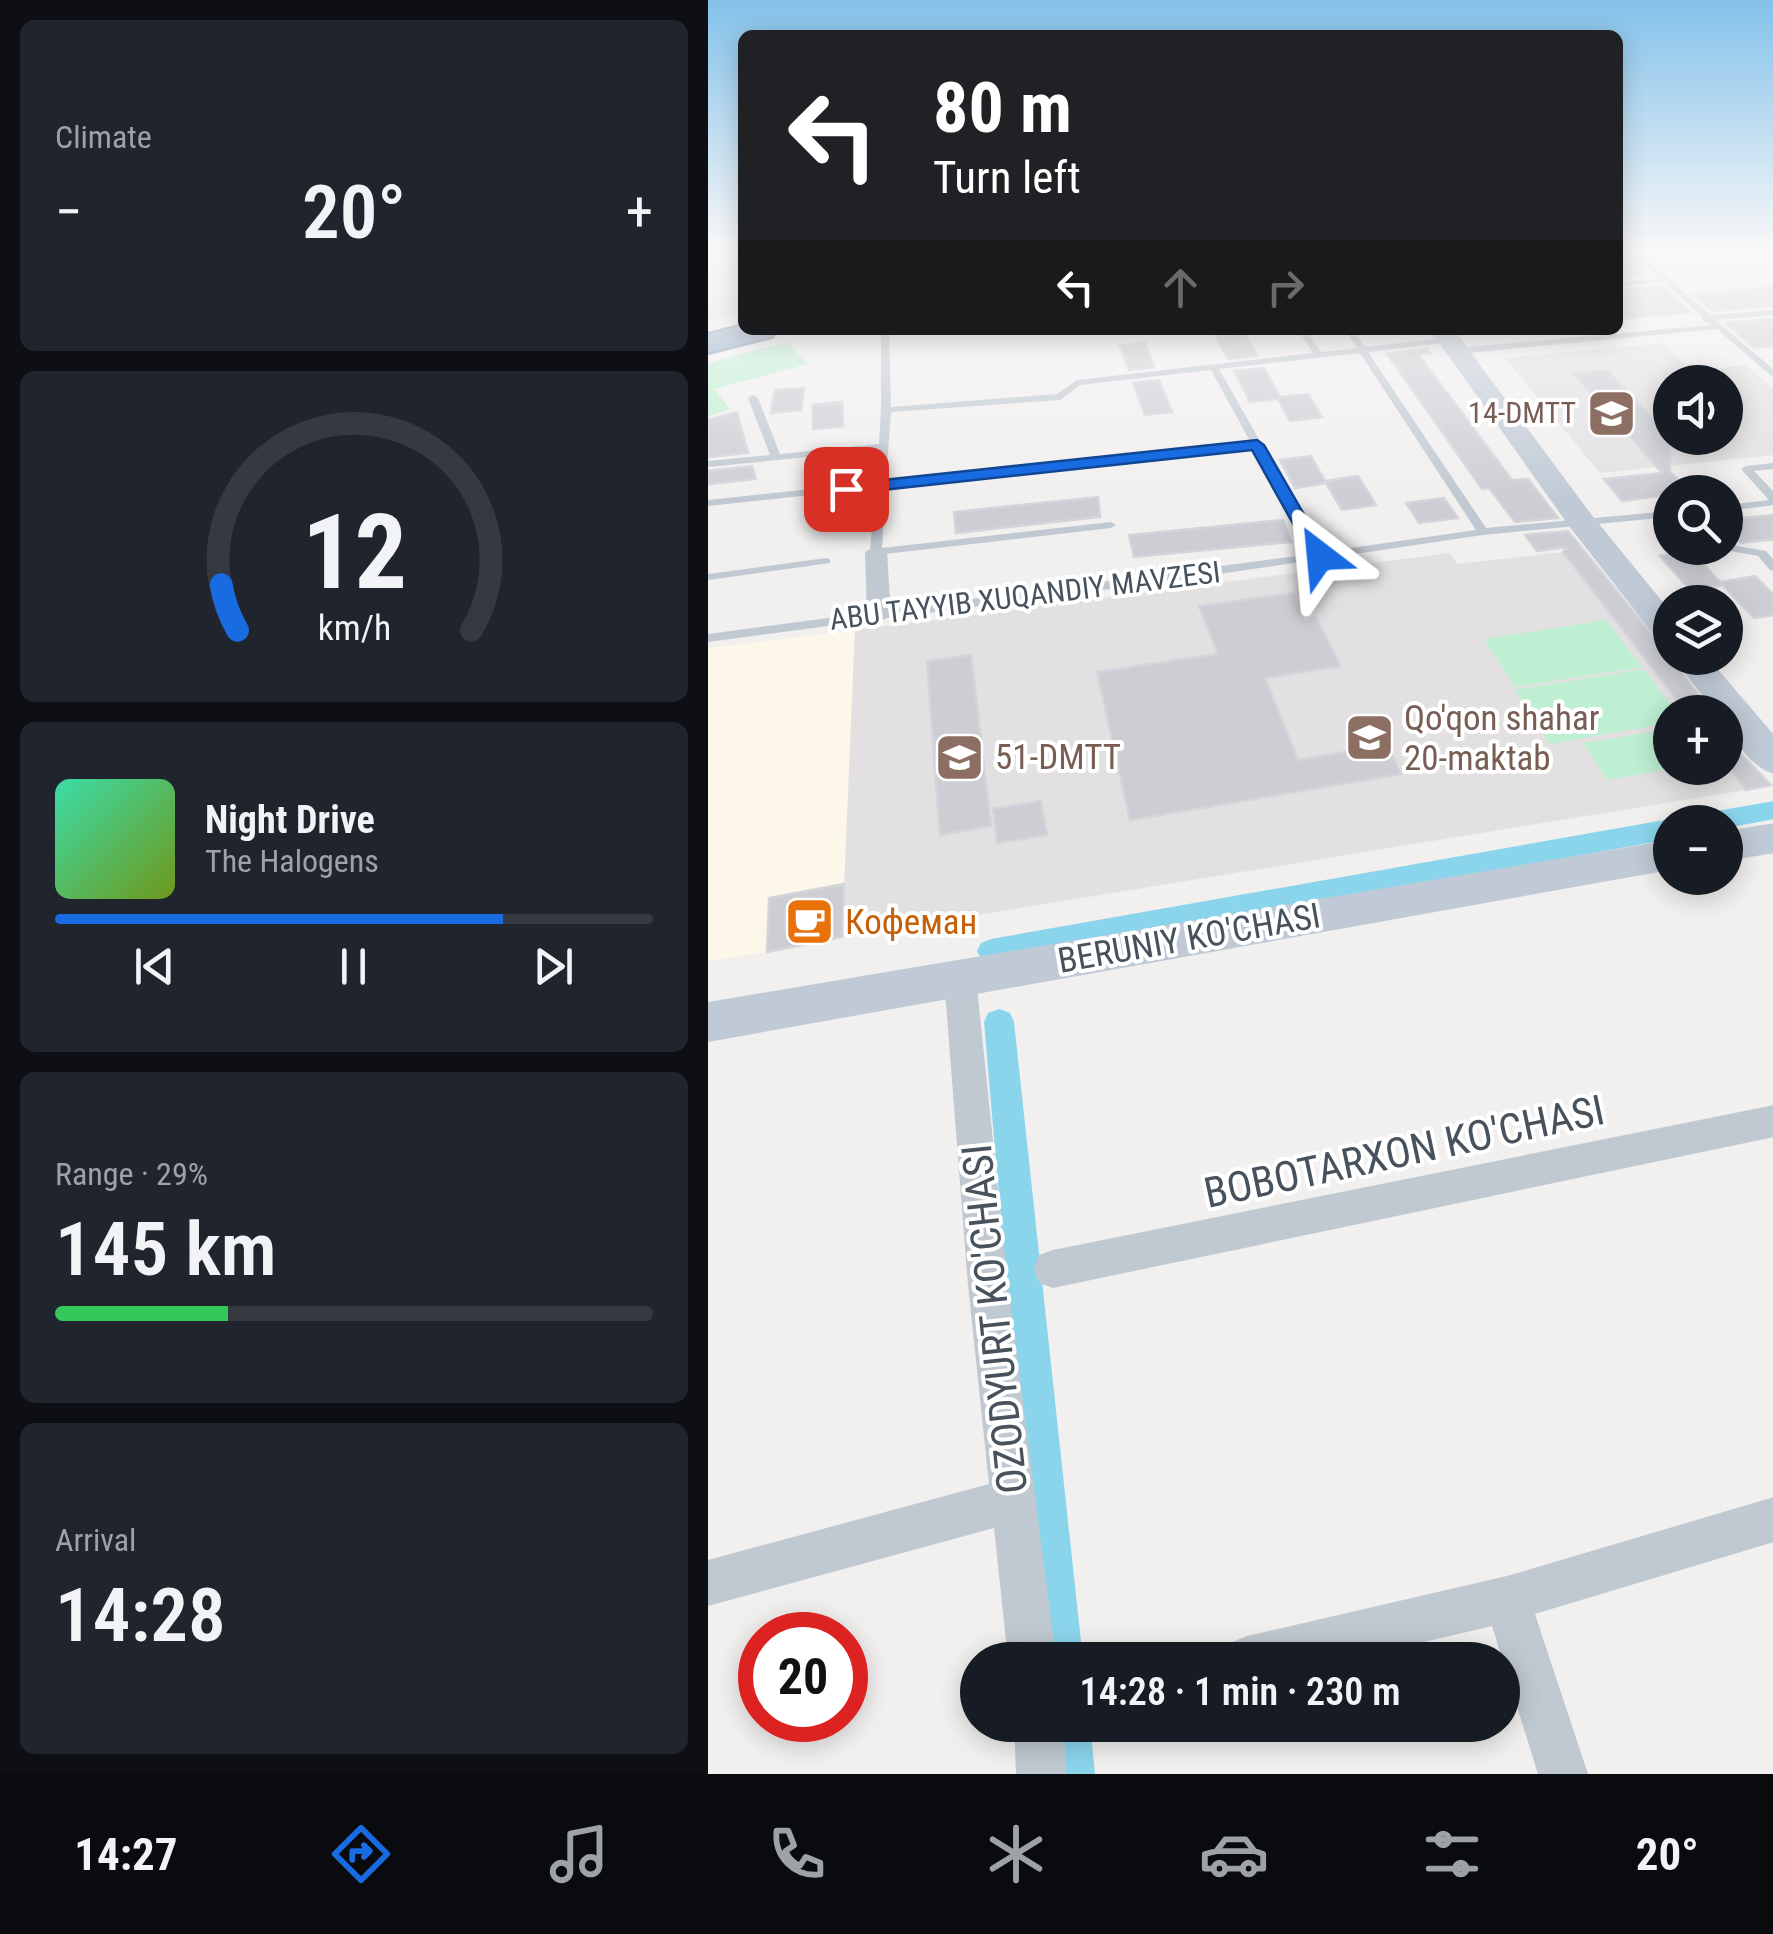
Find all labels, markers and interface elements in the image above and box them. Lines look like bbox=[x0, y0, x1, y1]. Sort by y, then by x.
text: 80 m bbox=[933, 67, 1072, 149]
icon: left bbox=[768, 70, 898, 200]
text: Climate bbox=[55, 118, 152, 156]
text: Turn left bbox=[933, 151, 1081, 204]
text: 20° bbox=[302, 168, 406, 256]
text: − bbox=[55, 180, 83, 244]
text: + bbox=[626, 180, 653, 244]
icon: left bbox=[1048, 260, 1103, 315]
icon: ahead bbox=[1153, 260, 1208, 315]
icon: right bbox=[1258, 260, 1313, 315]
map controls bbox=[1653, 365, 1743, 895]
button: sound bbox=[1653, 365, 1743, 455]
school or university icon: 14-DMTT bbox=[1585, 387, 1637, 439]
place label: 14-DMTT bbox=[1468, 395, 1576, 430]
pin bbox=[804, 447, 889, 532]
icon: arrive bbox=[819, 462, 874, 517]
button: search bbox=[1653, 475, 1743, 565]
text: 12 bbox=[301, 492, 407, 613]
position arrow bbox=[1268, 504, 1372, 608]
street label: ABU TAYYIB XUQANDIY MAVZESI bbox=[828, 554, 1222, 637]
button: layers bbox=[1653, 585, 1743, 675]
text: km/h bbox=[317, 607, 391, 649]
button: + bbox=[1653, 695, 1743, 785]
place label: Qo'qon shahar 20-maktab bbox=[1404, 698, 1599, 779]
school or university icon: Qo'qon shahar 20-maktab bbox=[1343, 712, 1395, 764]
school or university icon: 51-DMTT bbox=[934, 731, 986, 783]
place label: 51-DMTT bbox=[995, 737, 1121, 778]
text: Night Drive bbox=[205, 798, 375, 842]
button: − bbox=[1653, 805, 1743, 895]
text: The Halogens bbox=[205, 842, 379, 880]
street label: BERUNIY KO'CHASI bbox=[1055, 895, 1324, 982]
cafe icon: Кофеман bbox=[784, 896, 836, 948]
place label: Кофеман bbox=[845, 902, 977, 943]
icon: previous bbox=[127, 939, 182, 994]
icon: pause bbox=[326, 939, 381, 994]
icon: next bbox=[526, 939, 581, 994]
street label: BOBOTARXON KO'CHASI bbox=[1200, 1085, 1609, 1218]
street label: OZODYURT KO'CHASI bbox=[952, 1142, 1037, 1496]
text: Range · 29% bbox=[55, 1155, 208, 1193]
text: 145 km bbox=[55, 1205, 277, 1293]
text: Arrival bbox=[55, 1521, 136, 1559]
text: 14:28 bbox=[55, 1571, 226, 1659]
speed limit sign: 20 bbox=[738, 1612, 868, 1742]
text: 14:28 · 1 min · 230 m bbox=[1080, 1670, 1400, 1714]
icon: directions bbox=[326, 1819, 396, 1889]
icon: music bbox=[544, 1819, 614, 1889]
icon: phone bbox=[762, 1819, 832, 1889]
icon: climate bbox=[981, 1819, 1051, 1889]
icon: car bbox=[1199, 1819, 1269, 1889]
icon: filters bbox=[1417, 1819, 1487, 1889]
text: 14:27 bbox=[74, 1828, 177, 1881]
text: 20° bbox=[1636, 1828, 1699, 1881]

